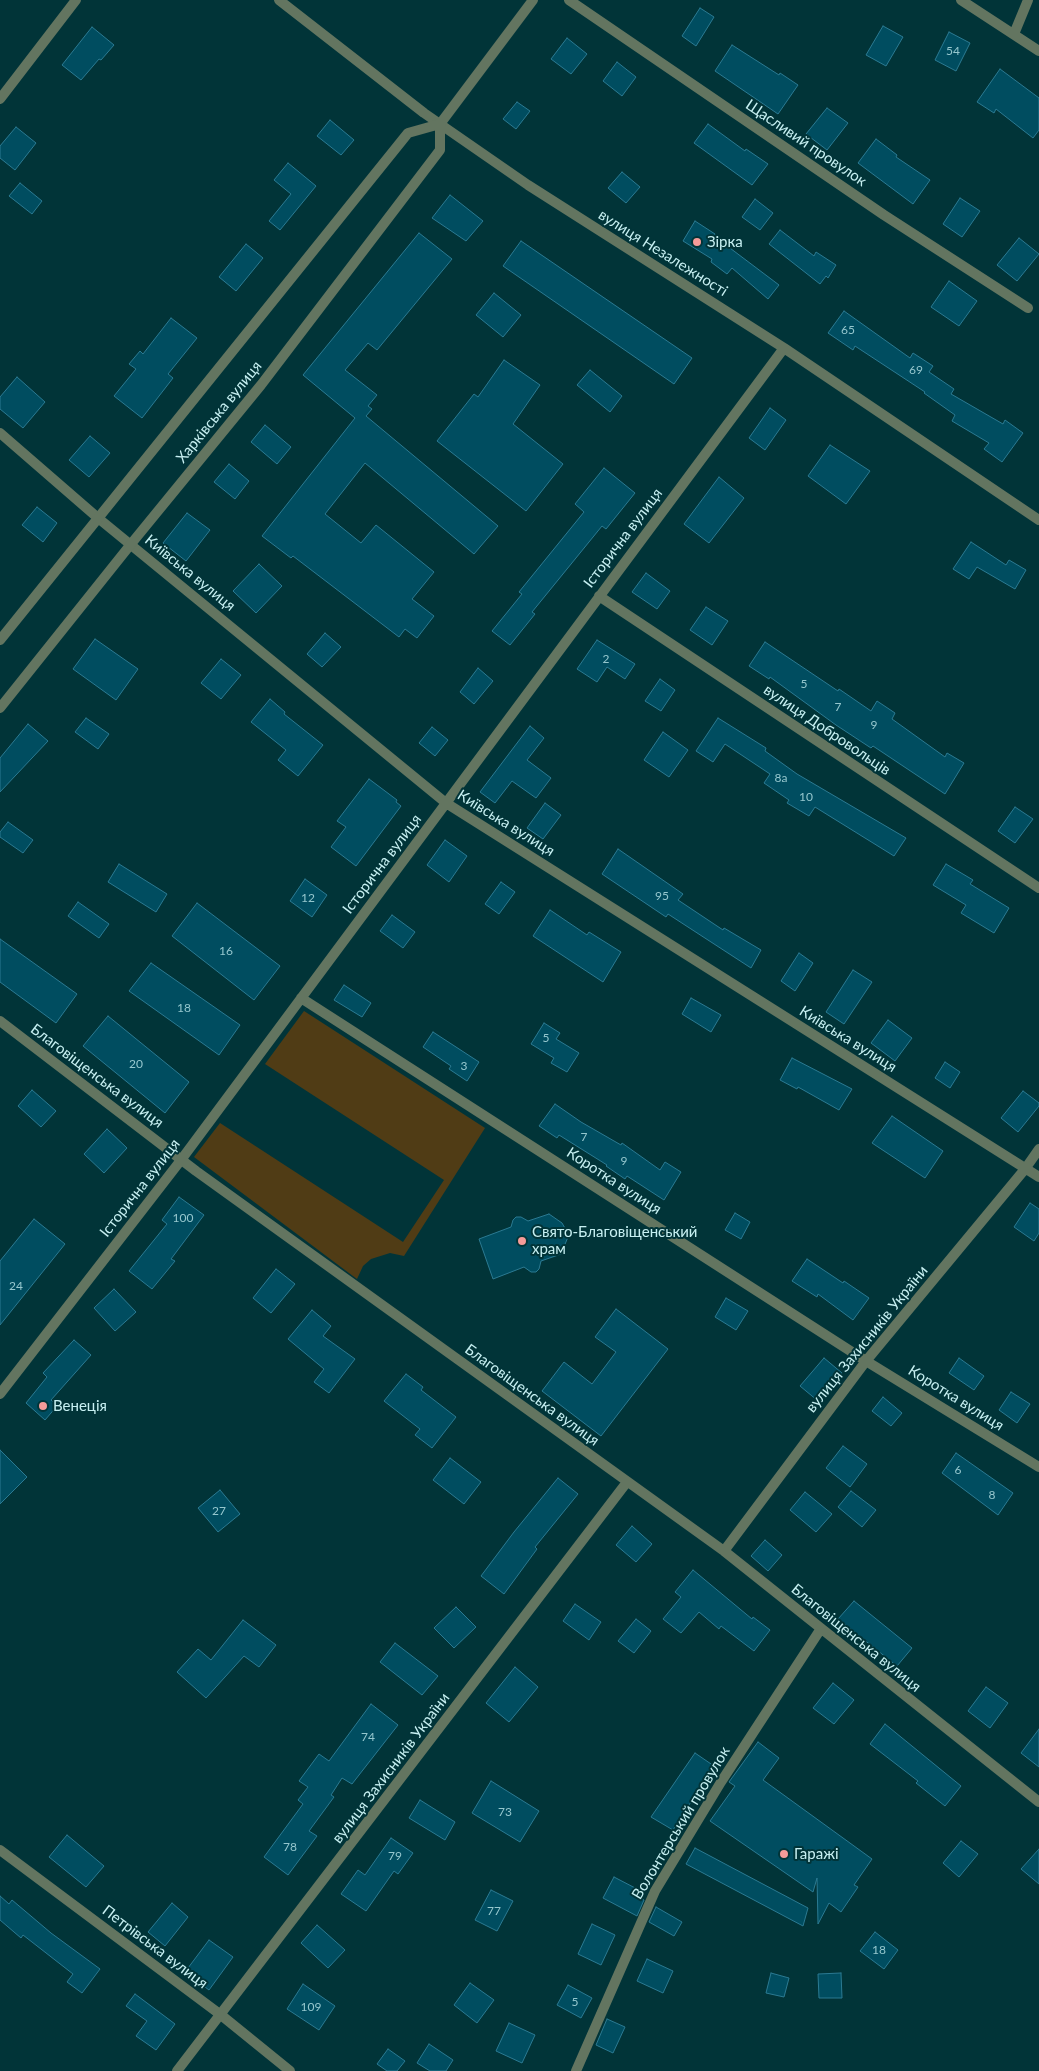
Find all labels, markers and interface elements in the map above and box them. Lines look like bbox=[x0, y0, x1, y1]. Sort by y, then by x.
house number: 54 bbox=[946, 44, 960, 58]
street label: Щасливий провулок bbox=[742, 96, 870, 190]
street label: вулиця Незалежності bbox=[595, 206, 731, 300]
place label: Зірка bbox=[707, 233, 743, 251]
marker: Зірка bbox=[691, 236, 703, 248]
house number: 65 bbox=[841, 323, 855, 337]
street label: Харківська вулиця bbox=[172, 357, 266, 467]
house number: 69 bbox=[909, 363, 923, 377]
street label: Історична вулиця bbox=[580, 485, 666, 591]
street label: Київська вулиця bbox=[141, 531, 239, 615]
house number: 2 bbox=[603, 652, 609, 666]
house number: 5 bbox=[801, 677, 807, 691]
street label: вулиця Добровольців bbox=[760, 681, 894, 779]
house number: 7 bbox=[835, 700, 841, 714]
house number: 9 bbox=[871, 718, 877, 732]
house number: 8а bbox=[775, 771, 787, 785]
street label: Київська вулиця bbox=[454, 786, 558, 860]
house number: 10 bbox=[799, 790, 813, 804]
street label: Історична вулиця bbox=[339, 811, 425, 917]
house number: 95 bbox=[655, 889, 669, 903]
house number: 12 bbox=[301, 891, 315, 905]
house number: 16 bbox=[219, 944, 233, 958]
house number: 18 bbox=[177, 1001, 191, 1015]
street label: Київська вулиця bbox=[796, 1002, 900, 1076]
street label: Благовіщенська вулиця bbox=[27, 1020, 167, 1132]
house number: 5 bbox=[543, 1031, 549, 1045]
house number: 20 bbox=[129, 1057, 143, 1071]
house number: 3 bbox=[461, 1059, 467, 1073]
house number: 7 bbox=[581, 1130, 587, 1144]
street label: Історична вулиця bbox=[96, 1135, 184, 1241]
street label: Коротка вулиця bbox=[563, 1144, 665, 1218]
house number: 9 bbox=[621, 1154, 627, 1168]
house number: 100 bbox=[173, 1211, 193, 1225]
place label: Свято-Благовіщенський храм bbox=[532, 1223, 697, 1258]
marker: Свято-Благовіщенський храм bbox=[516, 1235, 528, 1247]
street label: вулиця Захисників України bbox=[802, 1262, 932, 1416]
house number: 24 bbox=[9, 1279, 23, 1293]
street label: Благовіщенська вулиця bbox=[461, 1340, 603, 1450]
street label: Коротка вулиця bbox=[905, 1361, 1007, 1435]
place label: Венеція bbox=[53, 1397, 107, 1415]
marker: Венеція bbox=[37, 1400, 49, 1412]
house number: 6 bbox=[955, 1463, 961, 1477]
house number: 8 bbox=[989, 1488, 995, 1502]
house number: 27 bbox=[212, 1504, 226, 1518]
street label: Благовіщенська вулиця bbox=[788, 1580, 924, 1696]
street label: вулиця Захисників України bbox=[329, 1689, 453, 1847]
house number: 74 bbox=[361, 1730, 375, 1744]
street label: Волонтерський провулок bbox=[628, 1743, 734, 1903]
house number: 73 bbox=[498, 1805, 512, 1819]
house number: 78 bbox=[283, 1840, 297, 1854]
place label: Гаражі bbox=[794, 1845, 839, 1863]
marker: Гаражі bbox=[778, 1848, 790, 1860]
house number: 79 bbox=[388, 1849, 402, 1863]
street label: Петрівська вулиця bbox=[99, 1902, 211, 1992]
house number: 77 bbox=[487, 1904, 501, 1918]
house number: 18 bbox=[872, 1943, 886, 1957]
house number: 5 bbox=[572, 1995, 578, 2009]
house number: 109 bbox=[301, 2000, 321, 2014]

